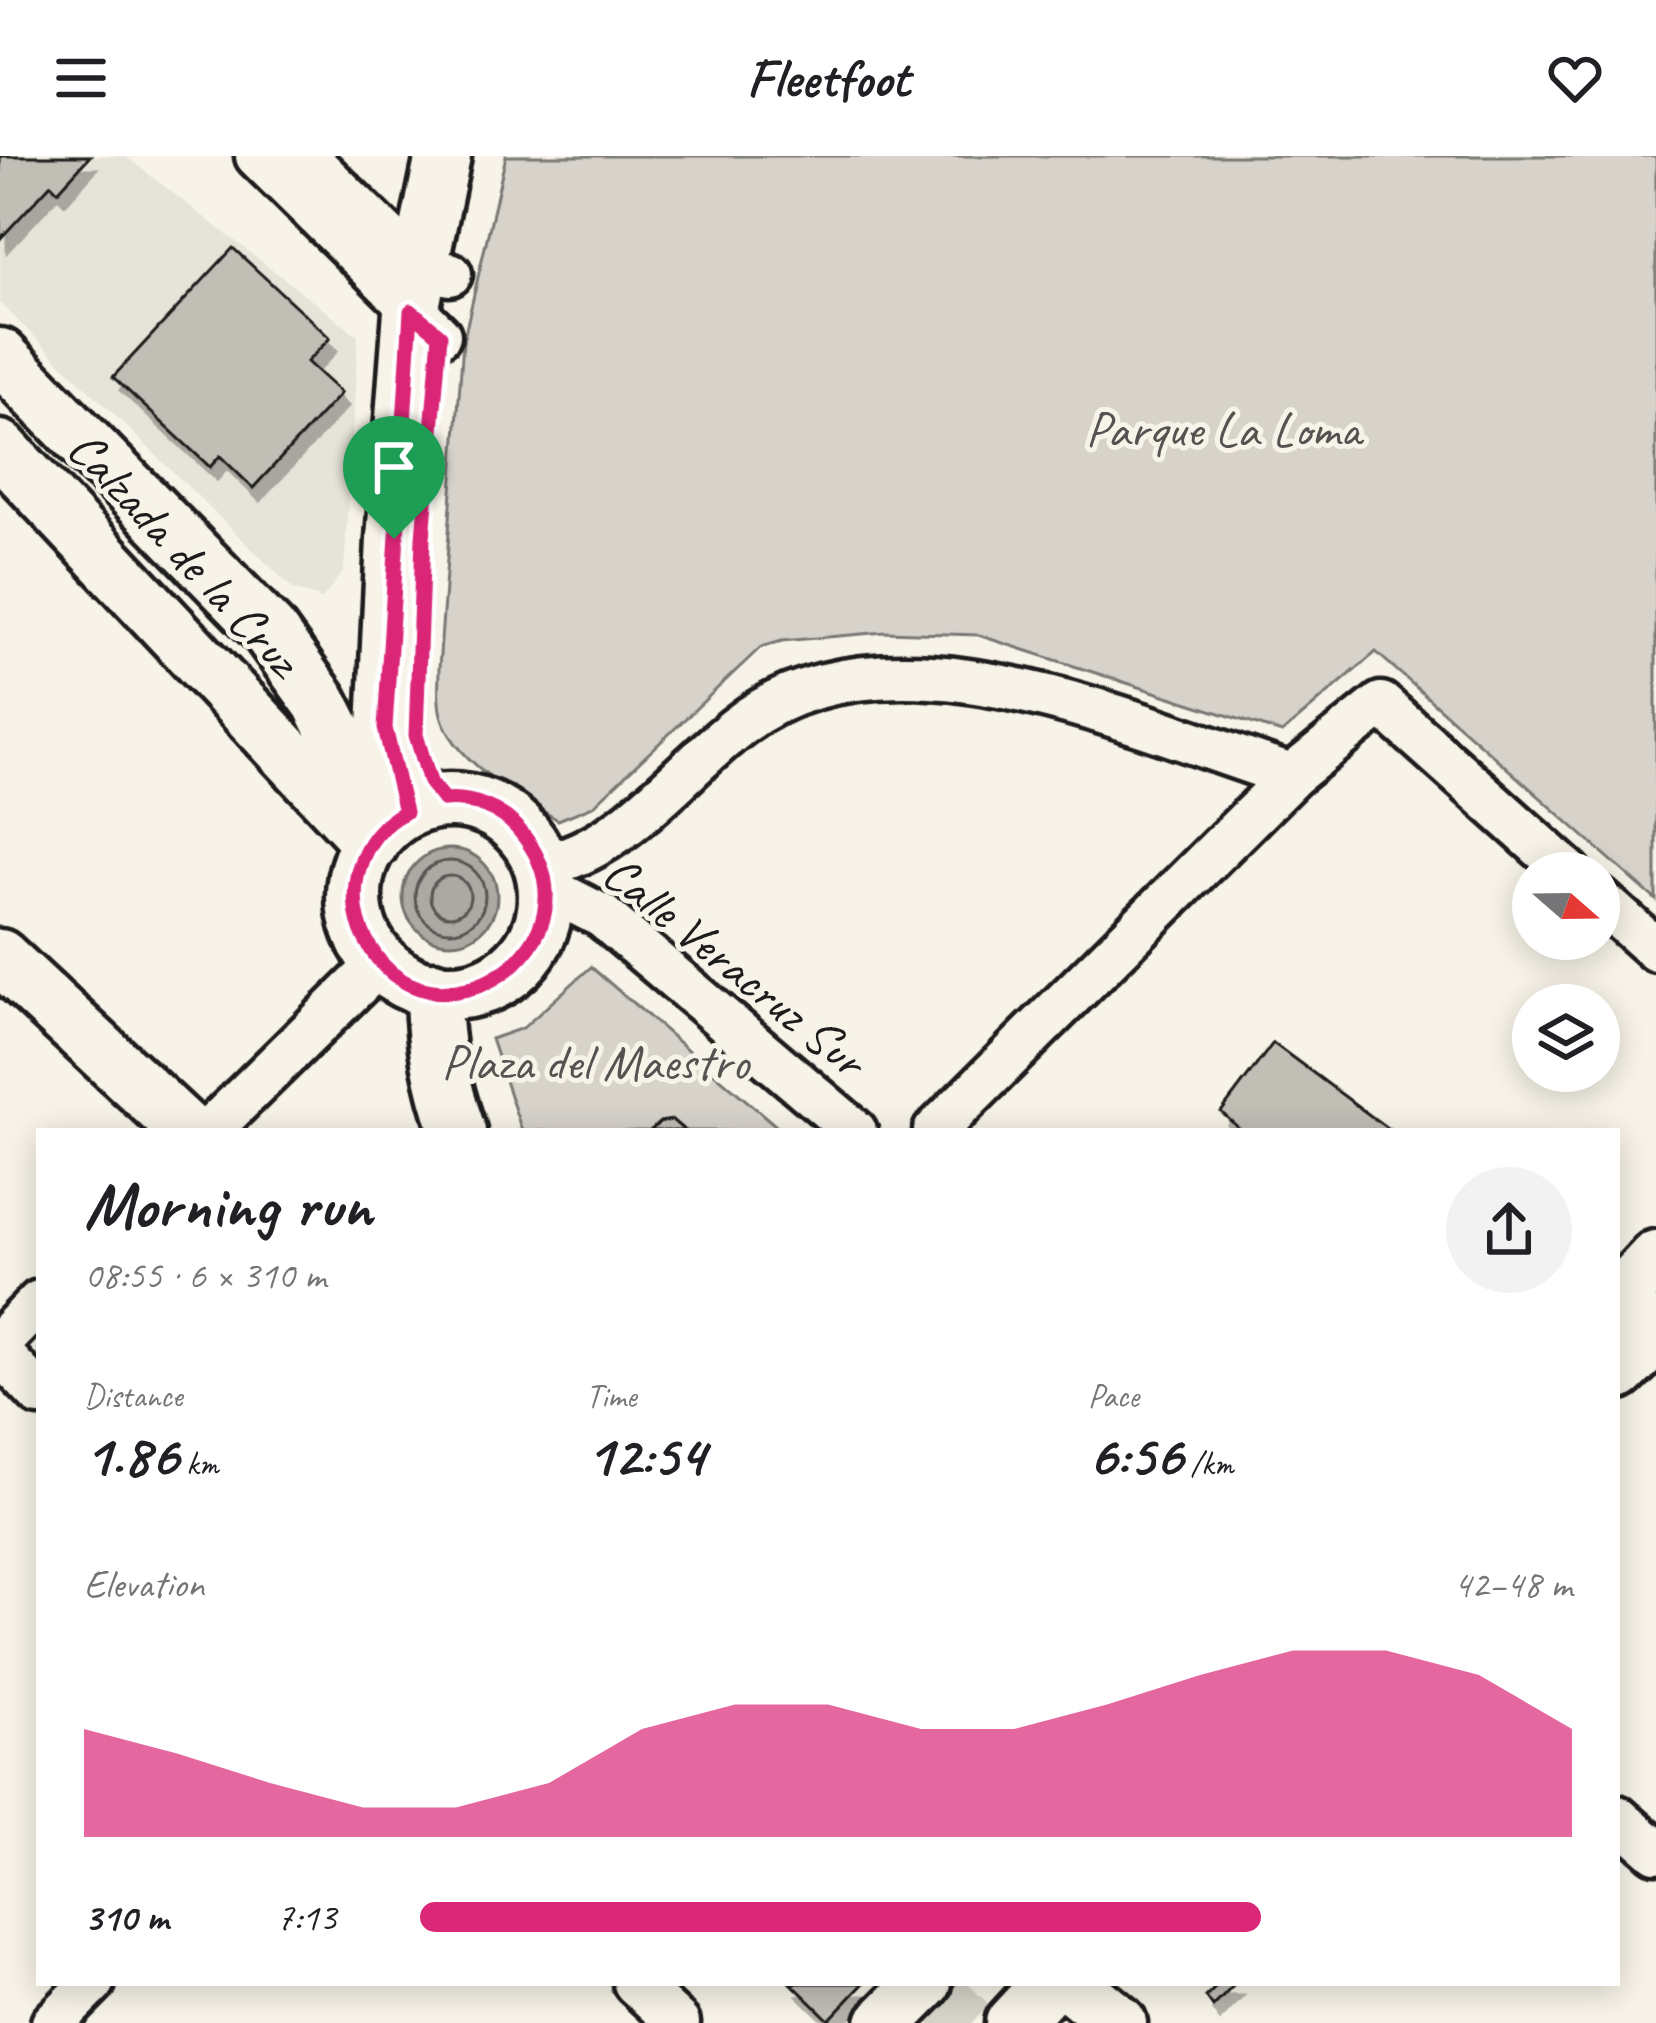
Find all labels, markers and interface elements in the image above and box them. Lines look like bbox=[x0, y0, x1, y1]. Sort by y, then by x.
text: Fleetfoot bbox=[747, 44, 909, 112]
icon: menu bbox=[48, 45, 114, 111]
icon: heart bbox=[1542, 45, 1608, 111]
park label: Parque La Loma bbox=[1086, 397, 1365, 461]
pin bbox=[343, 416, 445, 539]
street label: Calzada de la Cruz bbox=[54, 417, 318, 692]
icon: arrive bbox=[361, 434, 427, 500]
street label: Calle Veracruz Sur bbox=[590, 841, 882, 1094]
north arrow bbox=[1512, 852, 1620, 960]
map controls bbox=[1512, 852, 1620, 1092]
button: layers bbox=[1512, 984, 1620, 1092]
park label: Plaza del Maestro bbox=[441, 1030, 752, 1094]
text: Morning run bbox=[84, 1164, 372, 1247]
button: share bbox=[1446, 1167, 1572, 1293]
text: 08:55 · 6 × 310 m bbox=[84, 1251, 326, 1300]
text: Distance bbox=[84, 1375, 182, 1417]
text: Time bbox=[586, 1375, 637, 1417]
text: Pace bbox=[1088, 1375, 1139, 1417]
text: 1.86 bbox=[84, 1417, 178, 1493]
text: 12:54 bbox=[586, 1417, 705, 1493]
text: 6:56 bbox=[1088, 1417, 1182, 1493]
text: km bbox=[178, 1443, 218, 1485]
text: /km bbox=[1182, 1443, 1234, 1485]
text: Elevation bbox=[84, 1560, 204, 1609]
text: 42–48 m bbox=[1453, 1560, 1572, 1609]
text: 310 m bbox=[84, 1893, 168, 1942]
text: 7:13 bbox=[276, 1893, 336, 1942]

